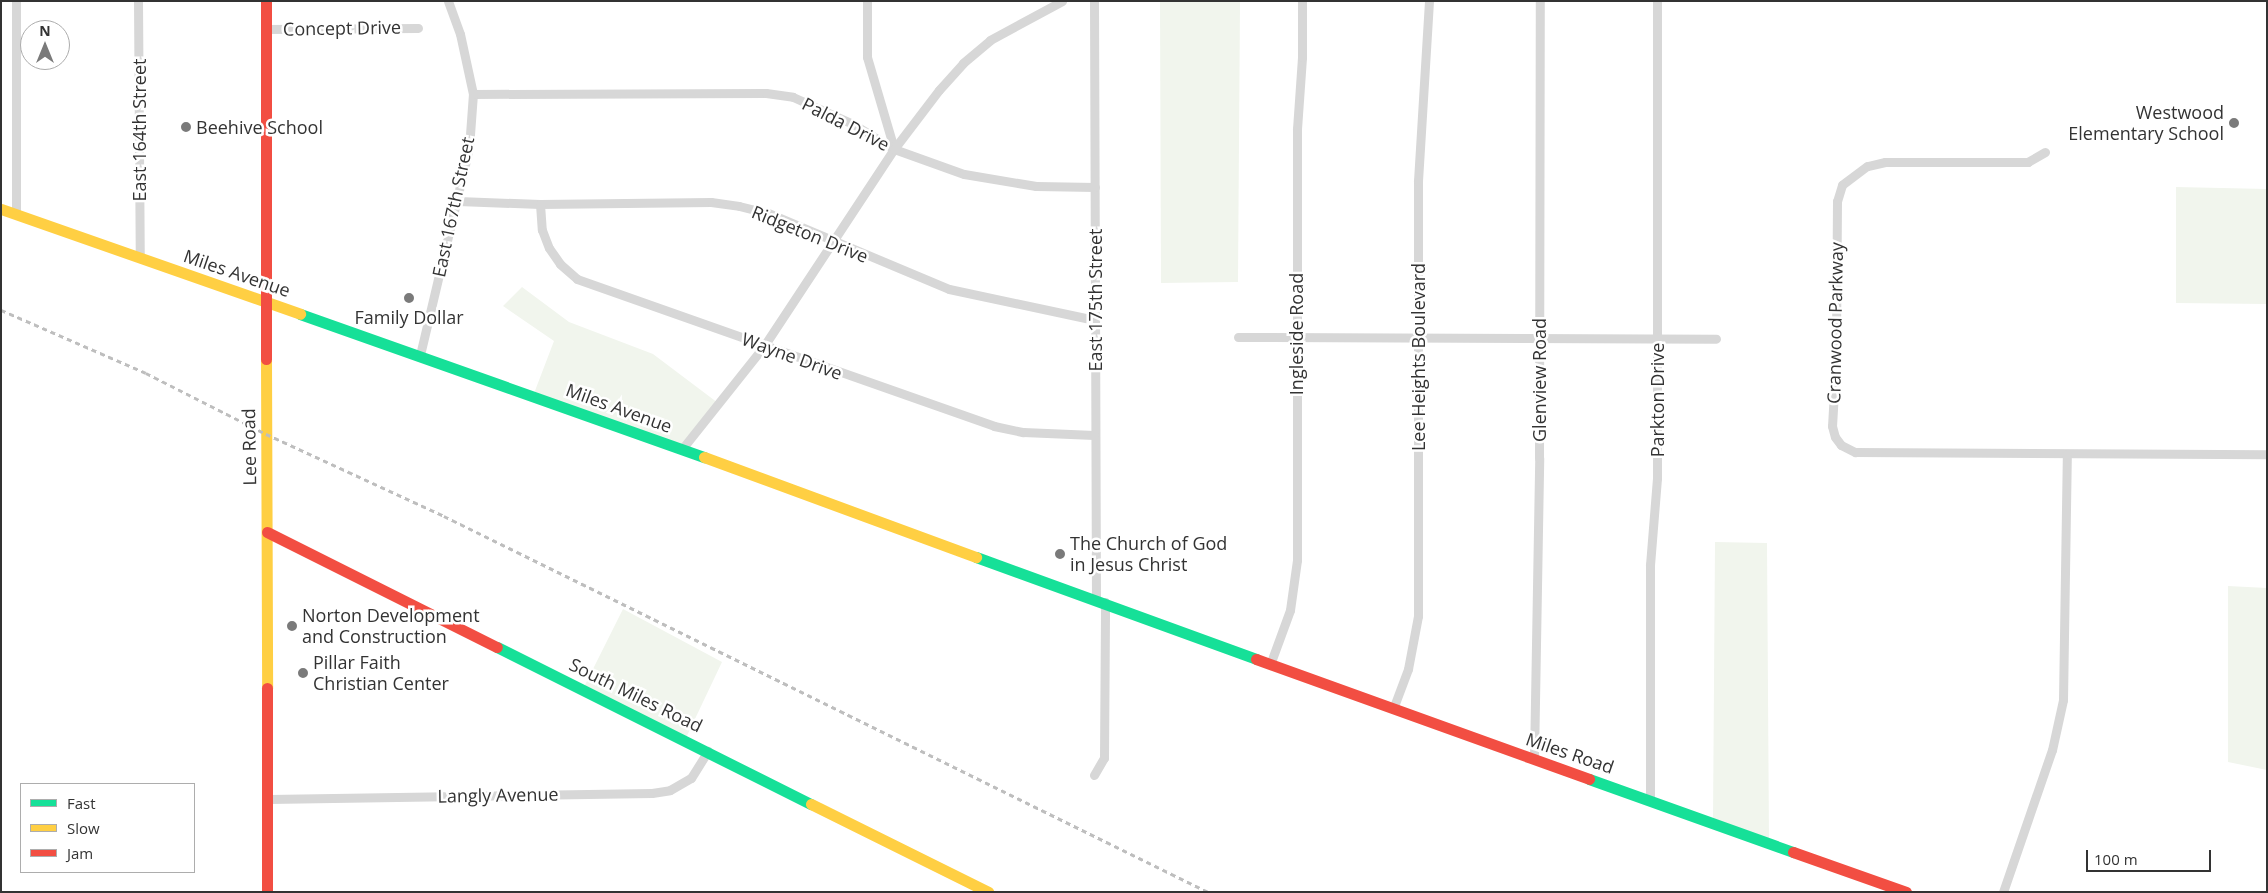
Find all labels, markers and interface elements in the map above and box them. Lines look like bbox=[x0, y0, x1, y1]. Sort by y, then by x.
street label: Concept Drive bbox=[283, 16, 401, 40]
north arrow bbox=[20, 20, 70, 70]
text: N bbox=[39, 21, 51, 40]
street label: East 164th Street bbox=[128, 59, 150, 201]
street label: Palda Drive bbox=[799, 93, 893, 155]
place label: Westwood Elementary School bbox=[2068, 102, 2224, 144]
place label: Beehive School bbox=[196, 116, 323, 138]
marker: Westwood Elementary School bbox=[2228, 117, 2240, 129]
marker: Beehive School bbox=[180, 121, 192, 133]
street label: East 167th Street bbox=[428, 135, 478, 279]
street label: Ridgeton Drive bbox=[749, 201, 871, 267]
street label: East 175th Street bbox=[1084, 229, 1106, 371]
street label: Cranwood Parkway bbox=[1823, 242, 1847, 404]
street label: Miles Avenue bbox=[181, 245, 293, 301]
street label: Lee Heights Boulevard bbox=[1407, 263, 1429, 451]
street label: Ingleside Road bbox=[1285, 273, 1307, 395]
marker: Family Dollar bbox=[403, 292, 415, 304]
place label: Family Dollar bbox=[354, 306, 464, 328]
street label: Glenview Road bbox=[1528, 318, 1550, 442]
street label: Wayne Drive bbox=[739, 328, 845, 384]
street label: Parkton Drive bbox=[1646, 343, 1668, 457]
street label: Miles Avenue bbox=[563, 379, 675, 437]
street label: Lee Road bbox=[238, 408, 260, 486]
place label: The Church of God in Jesus Christ bbox=[1070, 533, 1227, 576]
marker: The Church of God in Jesus Christ bbox=[1054, 548, 1066, 560]
place label: Norton Development and Construction bbox=[302, 605, 480, 648]
marker: Norton Development and Construction bbox=[286, 620, 298, 632]
place label: Pillar Faith Christian Center bbox=[313, 652, 449, 694]
street label: South Miles Road bbox=[566, 653, 706, 737]
marker: Pillar Faith Christian Center bbox=[297, 667, 309, 679]
street label: Miles Road bbox=[1523, 728, 1617, 778]
legend bbox=[20, 783, 195, 873]
street label: Langly Avenue bbox=[437, 783, 559, 807]
text: Fast bbox=[67, 793, 96, 813]
text: Slow bbox=[67, 818, 100, 838]
scale bar bbox=[2088, 840, 2213, 872]
text: Jam bbox=[67, 843, 93, 863]
text: 100 m bbox=[2094, 849, 2138, 869]

